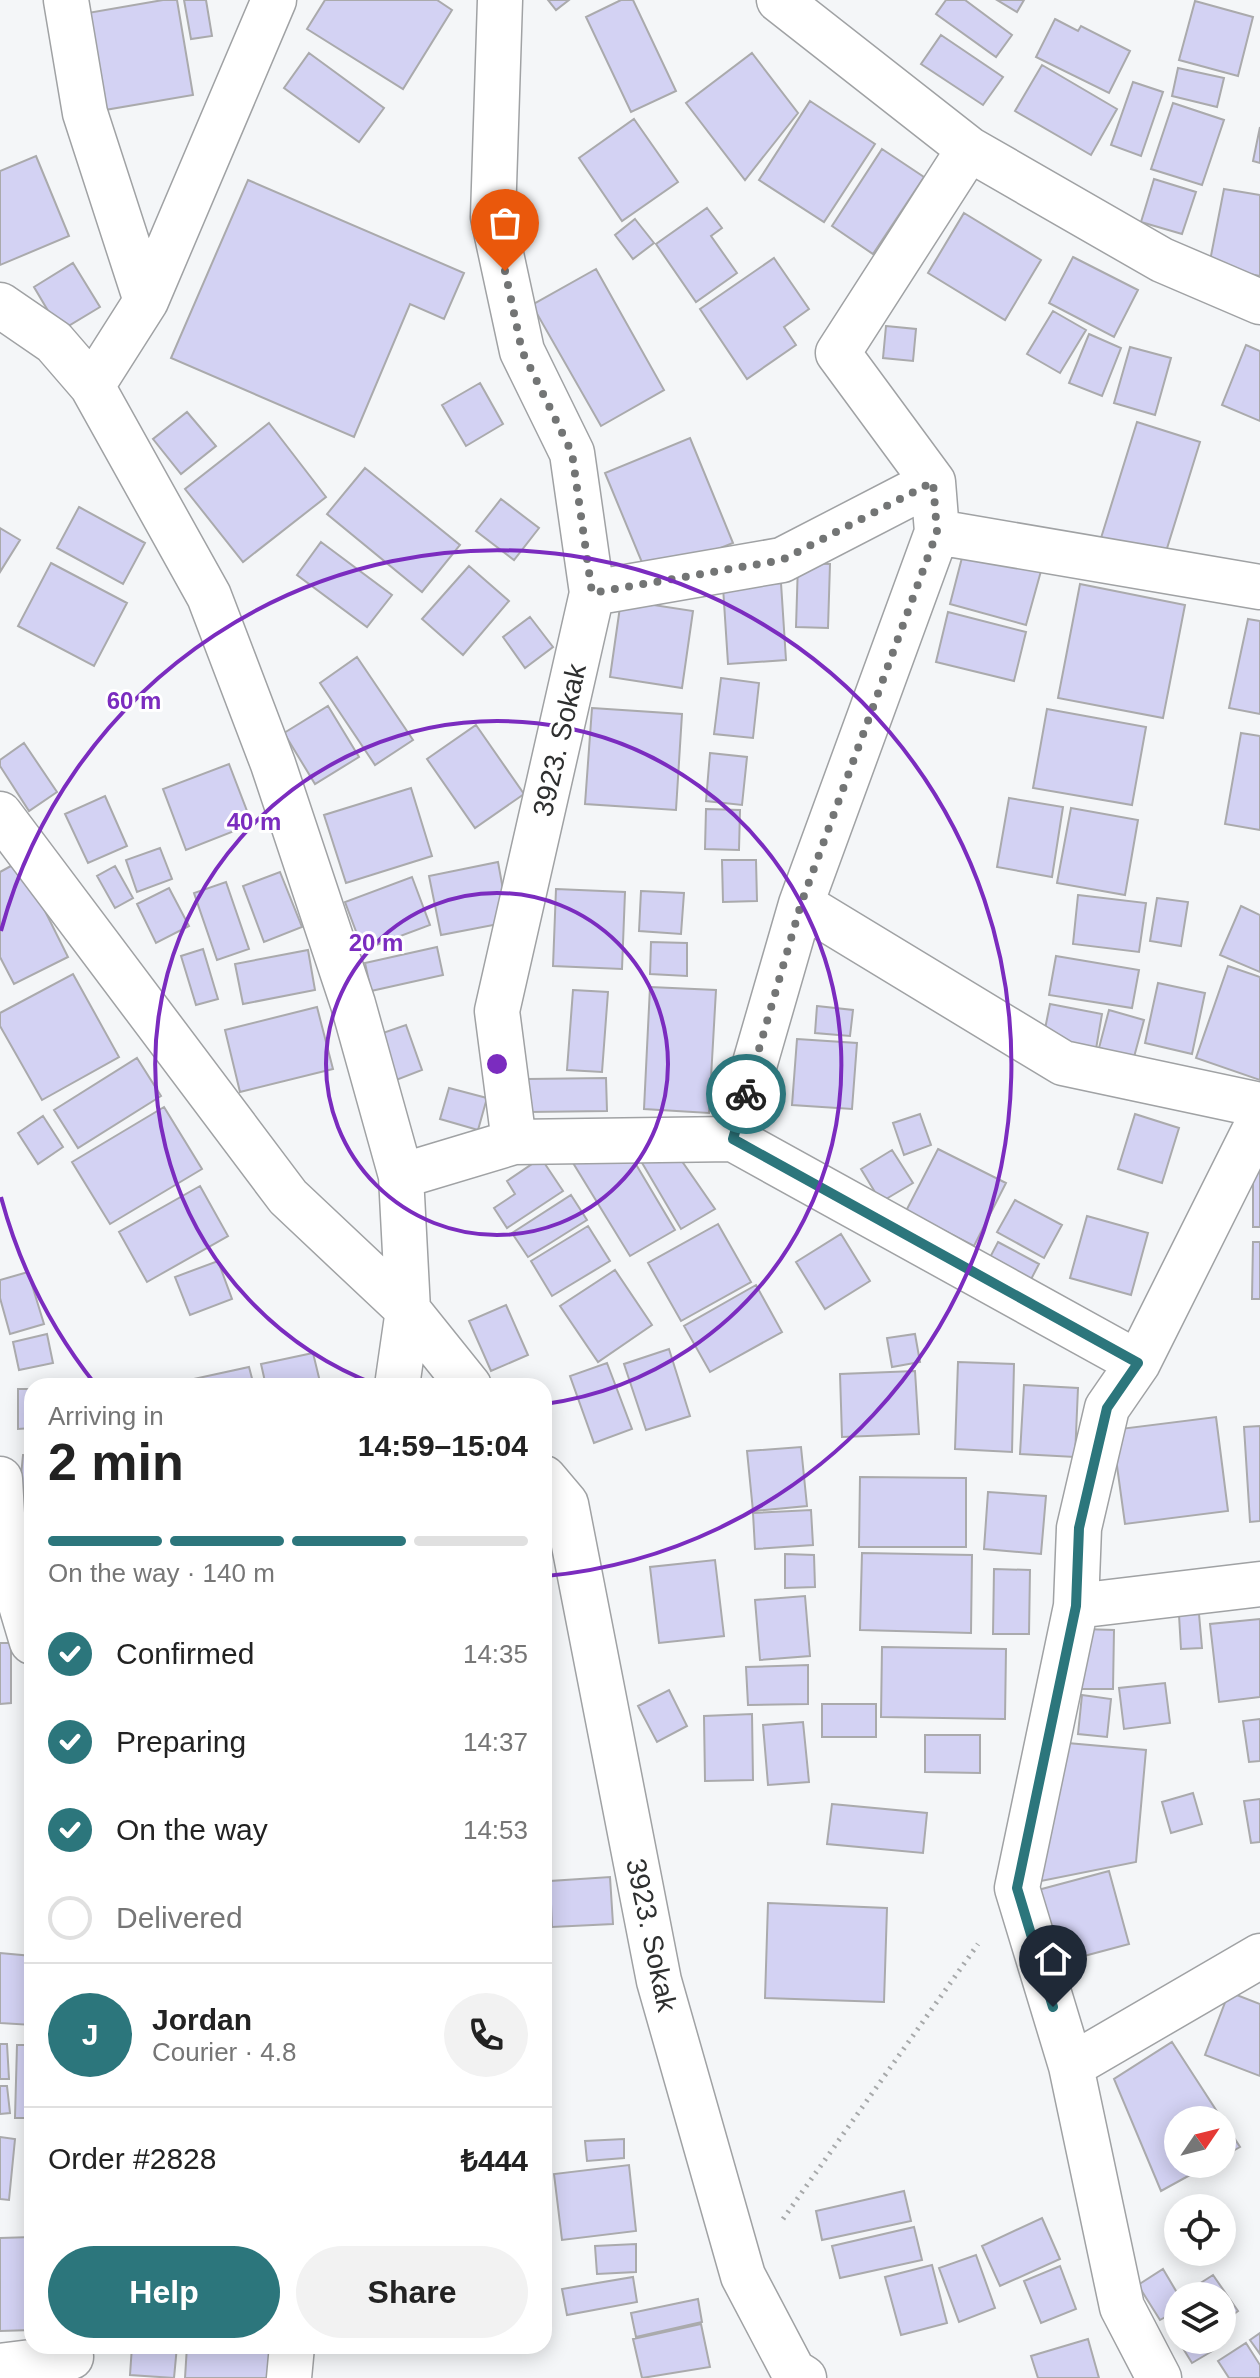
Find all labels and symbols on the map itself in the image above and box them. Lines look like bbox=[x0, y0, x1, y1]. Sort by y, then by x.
pin bbox=[471, 189, 539, 271]
street label: 3923. Sokak bbox=[527, 660, 592, 819]
text: 60 m bbox=[107, 687, 161, 714]
text: 40 m bbox=[227, 808, 281, 835]
text: 20 m bbox=[349, 929, 403, 956]
centre of rings bbox=[483, 1050, 511, 1078]
courier bbox=[706, 1054, 786, 1134]
street label: 3923. Sokak bbox=[620, 1856, 683, 2015]
pin bbox=[1019, 1925, 1087, 2007]
north arrow bbox=[1164, 2106, 1236, 2178]

